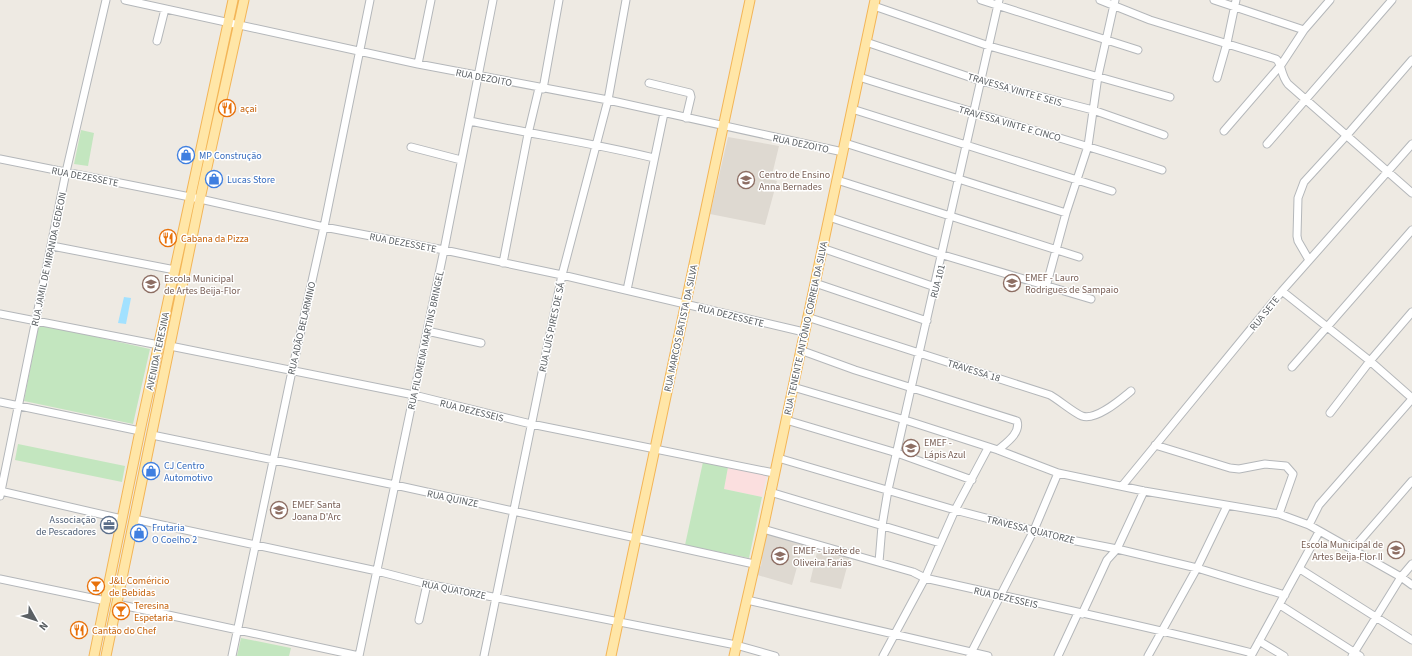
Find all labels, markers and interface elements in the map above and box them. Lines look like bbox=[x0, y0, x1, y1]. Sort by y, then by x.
street label: RUA DEZOITO bbox=[454, 66, 513, 90]
street label: TRAVESSA VINTE E SEIS bbox=[966, 70, 1063, 110]
restaurant icon: açai bbox=[217, 98, 237, 118]
place label: açai bbox=[240, 102, 257, 116]
street label: TRAVESSA VINTE E CINCO bbox=[957, 103, 1063, 145]
street label: RUA DEZOITO bbox=[771, 131, 830, 157]
shop icon: MP Construção bbox=[176, 145, 196, 165]
place label: MP Construção bbox=[199, 149, 262, 163]
street label: RUA DEZESSETE bbox=[50, 164, 119, 190]
place label: Centro de Ensino Anna Bernades bbox=[759, 168, 830, 194]
shop icon: Lucas Store bbox=[204, 169, 224, 189]
school or university icon: Centro de Ensino Anna Bernades bbox=[736, 170, 756, 190]
place label: Lucas Store bbox=[227, 173, 275, 187]
street label: RUA JAMIL DE MIRANDA GEDEON bbox=[28, 191, 70, 328]
restaurant icon: Cabana da Pizza bbox=[158, 228, 178, 248]
street label: RUA DEZESSETE bbox=[368, 230, 437, 256]
place label: Cabana da Pizza bbox=[181, 232, 249, 246]
street label: RUA TENENTE ANTÔNIO CORREIA DA SILVA bbox=[781, 240, 831, 416]
street label: RUA MARCOS BATISTA DA SILVA bbox=[661, 263, 701, 393]
street label: RUA 101 bbox=[927, 263, 949, 300]
street label: RUA FILOMENA MARTINS BRINGEL bbox=[404, 269, 448, 411]
place label: EMEF - Lauro Rodrigues de Sampaio bbox=[1025, 271, 1119, 297]
place label: Escola Municipal de Artes Beija-Flor bbox=[164, 272, 241, 298]
school or university icon: EMEF - Lauro Rodrigues de Sampaio bbox=[1002, 273, 1022, 293]
school or university icon: Escola Municipal de Artes Beija-Flor bbox=[141, 274, 161, 294]
street label: RUA ADÃO BELARMINO bbox=[284, 280, 320, 376]
street label: RUA LUÍS PIRES DE SÁ bbox=[536, 281, 568, 373]
street label: RUA SETE bbox=[1247, 293, 1283, 334]
street label: RUA DEZESSETE bbox=[696, 301, 765, 331]
street label: AVENIDA TERESINA bbox=[143, 310, 173, 392]
street label: TRAVESSA 18 bbox=[946, 356, 1002, 386]
street label: RUA DEZESSEIS bbox=[438, 396, 505, 426]
place label: EMEF - Lápis Azul bbox=[924, 436, 966, 462]
school or university icon: EMEF - Lápis Azul bbox=[901, 438, 921, 458]
place label: CJ Centro Automotivo bbox=[164, 459, 213, 485]
shop icon: CJ Centro Automotivo bbox=[141, 461, 161, 481]
street label: RUA QUINZE bbox=[426, 487, 480, 511]
place label: EMEF Santa Joana D'Arc bbox=[292, 498, 342, 524]
school or university icon: EMEF Santa Joana D'Arc bbox=[269, 500, 289, 520]
street label: TRAVESSA QUATORZE bbox=[985, 512, 1076, 548]
place label: Associação de Pescadores bbox=[36, 513, 96, 539]
office icon: Associação de Pescadores bbox=[99, 515, 119, 535]
place label: Frutaria O Coelho 2 bbox=[152, 521, 197, 547]
shop icon: Frutaria O Coelho 2 bbox=[129, 523, 149, 543]
place label: Escola Municipal de Artes Beija-Flor II bbox=[1301, 538, 1383, 564]
school or university icon: Escola Municipal de Artes Beija-Flor II bbox=[1386, 540, 1406, 560]
place label: EMEF - Lizete de Oliveira Farias bbox=[793, 544, 860, 570]
school or university icon: EMEF - Lizete de Oliveira Farias bbox=[770, 546, 790, 566]
place label: J&L Coméricio de Bebidas bbox=[109, 574, 170, 600]
bar icon: J&L Coméricio de Bebidas bbox=[86, 576, 106, 596]
street label: RUA QUATORZE bbox=[420, 577, 487, 603]
street label: RUA DEZESSEIS bbox=[972, 584, 1039, 612]
place label: Teresina Espetaria bbox=[134, 599, 173, 625]
north arrow bbox=[16, 600, 56, 640]
bar icon: Teresina Espetaria bbox=[111, 601, 131, 621]
text: N bbox=[35, 618, 52, 634]
restaurant icon: Cantão do Chef bbox=[69, 620, 89, 640]
place label: Cantão do Chef bbox=[92, 624, 157, 638]

